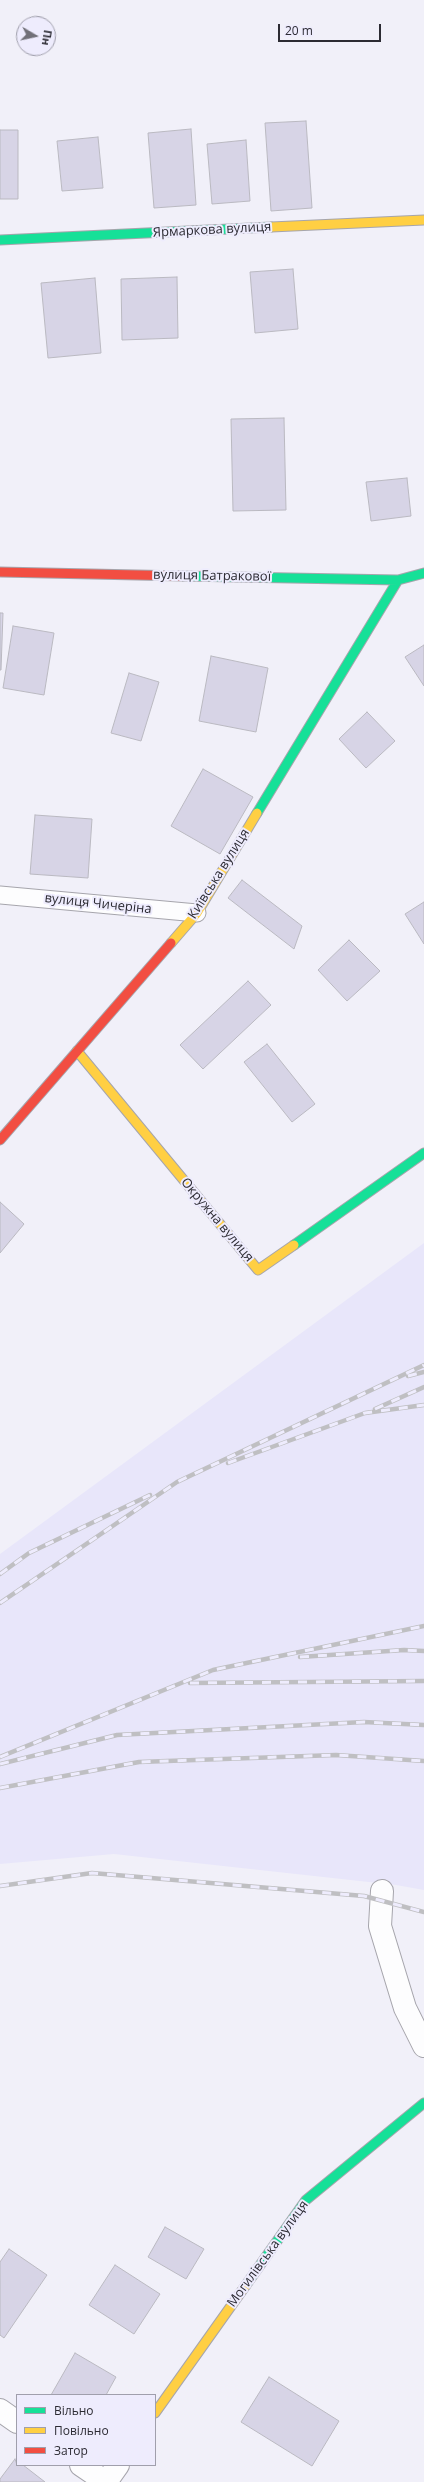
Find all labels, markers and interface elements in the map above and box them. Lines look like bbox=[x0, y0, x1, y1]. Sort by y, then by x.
north arrow bbox=[16, 16, 56, 56]
scale bar bbox=[280, 16, 383, 42]
text: 20 m bbox=[285, 22, 313, 39]
text: Пн bbox=[39, 29, 56, 47]
street label: Ярмаркова вулиця bbox=[152, 219, 272, 241]
street label: вулиця Батракової bbox=[153, 567, 271, 585]
street label: Київська вулиця bbox=[185, 826, 253, 922]
street label: вулиця Чичеріна bbox=[44, 891, 152, 917]
street label: Окружна вулиця bbox=[177, 1175, 257, 1265]
street label: Могилівська вулиця bbox=[224, 2198, 312, 2310]
legend bbox=[16, 2394, 156, 2466]
text: Вільно bbox=[54, 2402, 94, 2419]
text: Повільно bbox=[54, 2422, 109, 2439]
text: Затор bbox=[54, 2442, 88, 2459]

